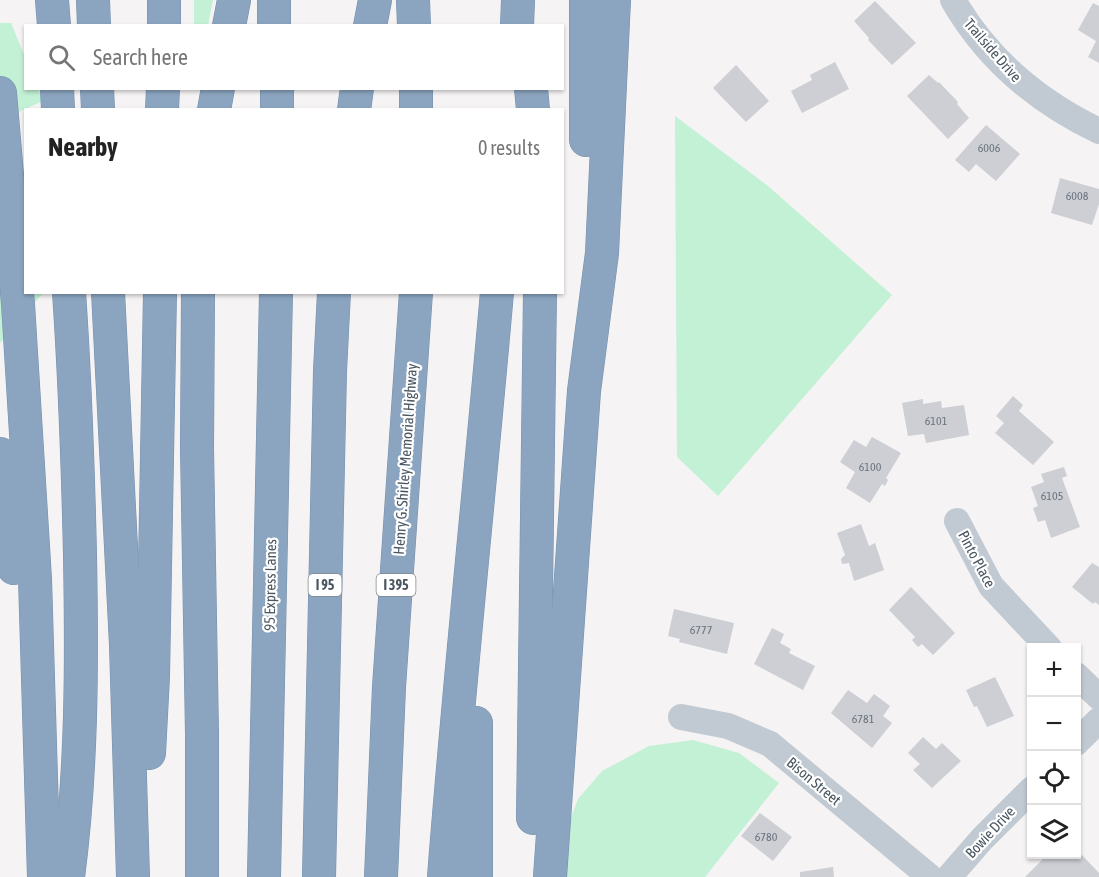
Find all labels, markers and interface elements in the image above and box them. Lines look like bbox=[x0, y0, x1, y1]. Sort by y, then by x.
street label: Trailside Drive bbox=[961, 15, 1025, 85]
search box bbox=[24, 24, 564, 90]
icon: search bbox=[45, 41, 78, 74]
text: Search here bbox=[93, 44, 188, 70]
text: Nearby bbox=[48, 132, 118, 162]
text: 0 results bbox=[478, 136, 540, 159]
house number: 6006 bbox=[978, 141, 1001, 155]
house number: 6008 bbox=[1066, 189, 1089, 203]
street label: Henry G. Shirley Memorial Highway bbox=[390, 363, 420, 555]
house number: 6101 bbox=[925, 414, 948, 428]
house number: 6100 bbox=[859, 460, 882, 474]
house number: 6105 bbox=[1041, 489, 1063, 503]
street label: Pinto Place bbox=[955, 528, 999, 590]
street label: 95 Express Lanes bbox=[261, 539, 279, 631]
road number: I 95 bbox=[308, 574, 342, 596]
road number: I 395 bbox=[376, 574, 416, 596]
house number: 6777 bbox=[690, 623, 713, 637]
map controls bbox=[1027, 643, 1081, 859]
button: + bbox=[1027, 643, 1081, 697]
button: − bbox=[1027, 697, 1081, 751]
house number: 6781 bbox=[852, 712, 875, 726]
button: locate bbox=[1027, 751, 1081, 805]
street label: Bison Street bbox=[784, 754, 844, 808]
street label: Bowie Drive bbox=[962, 803, 1018, 861]
button: layers bbox=[1027, 805, 1081, 859]
house number: 6780 bbox=[755, 830, 778, 844]

